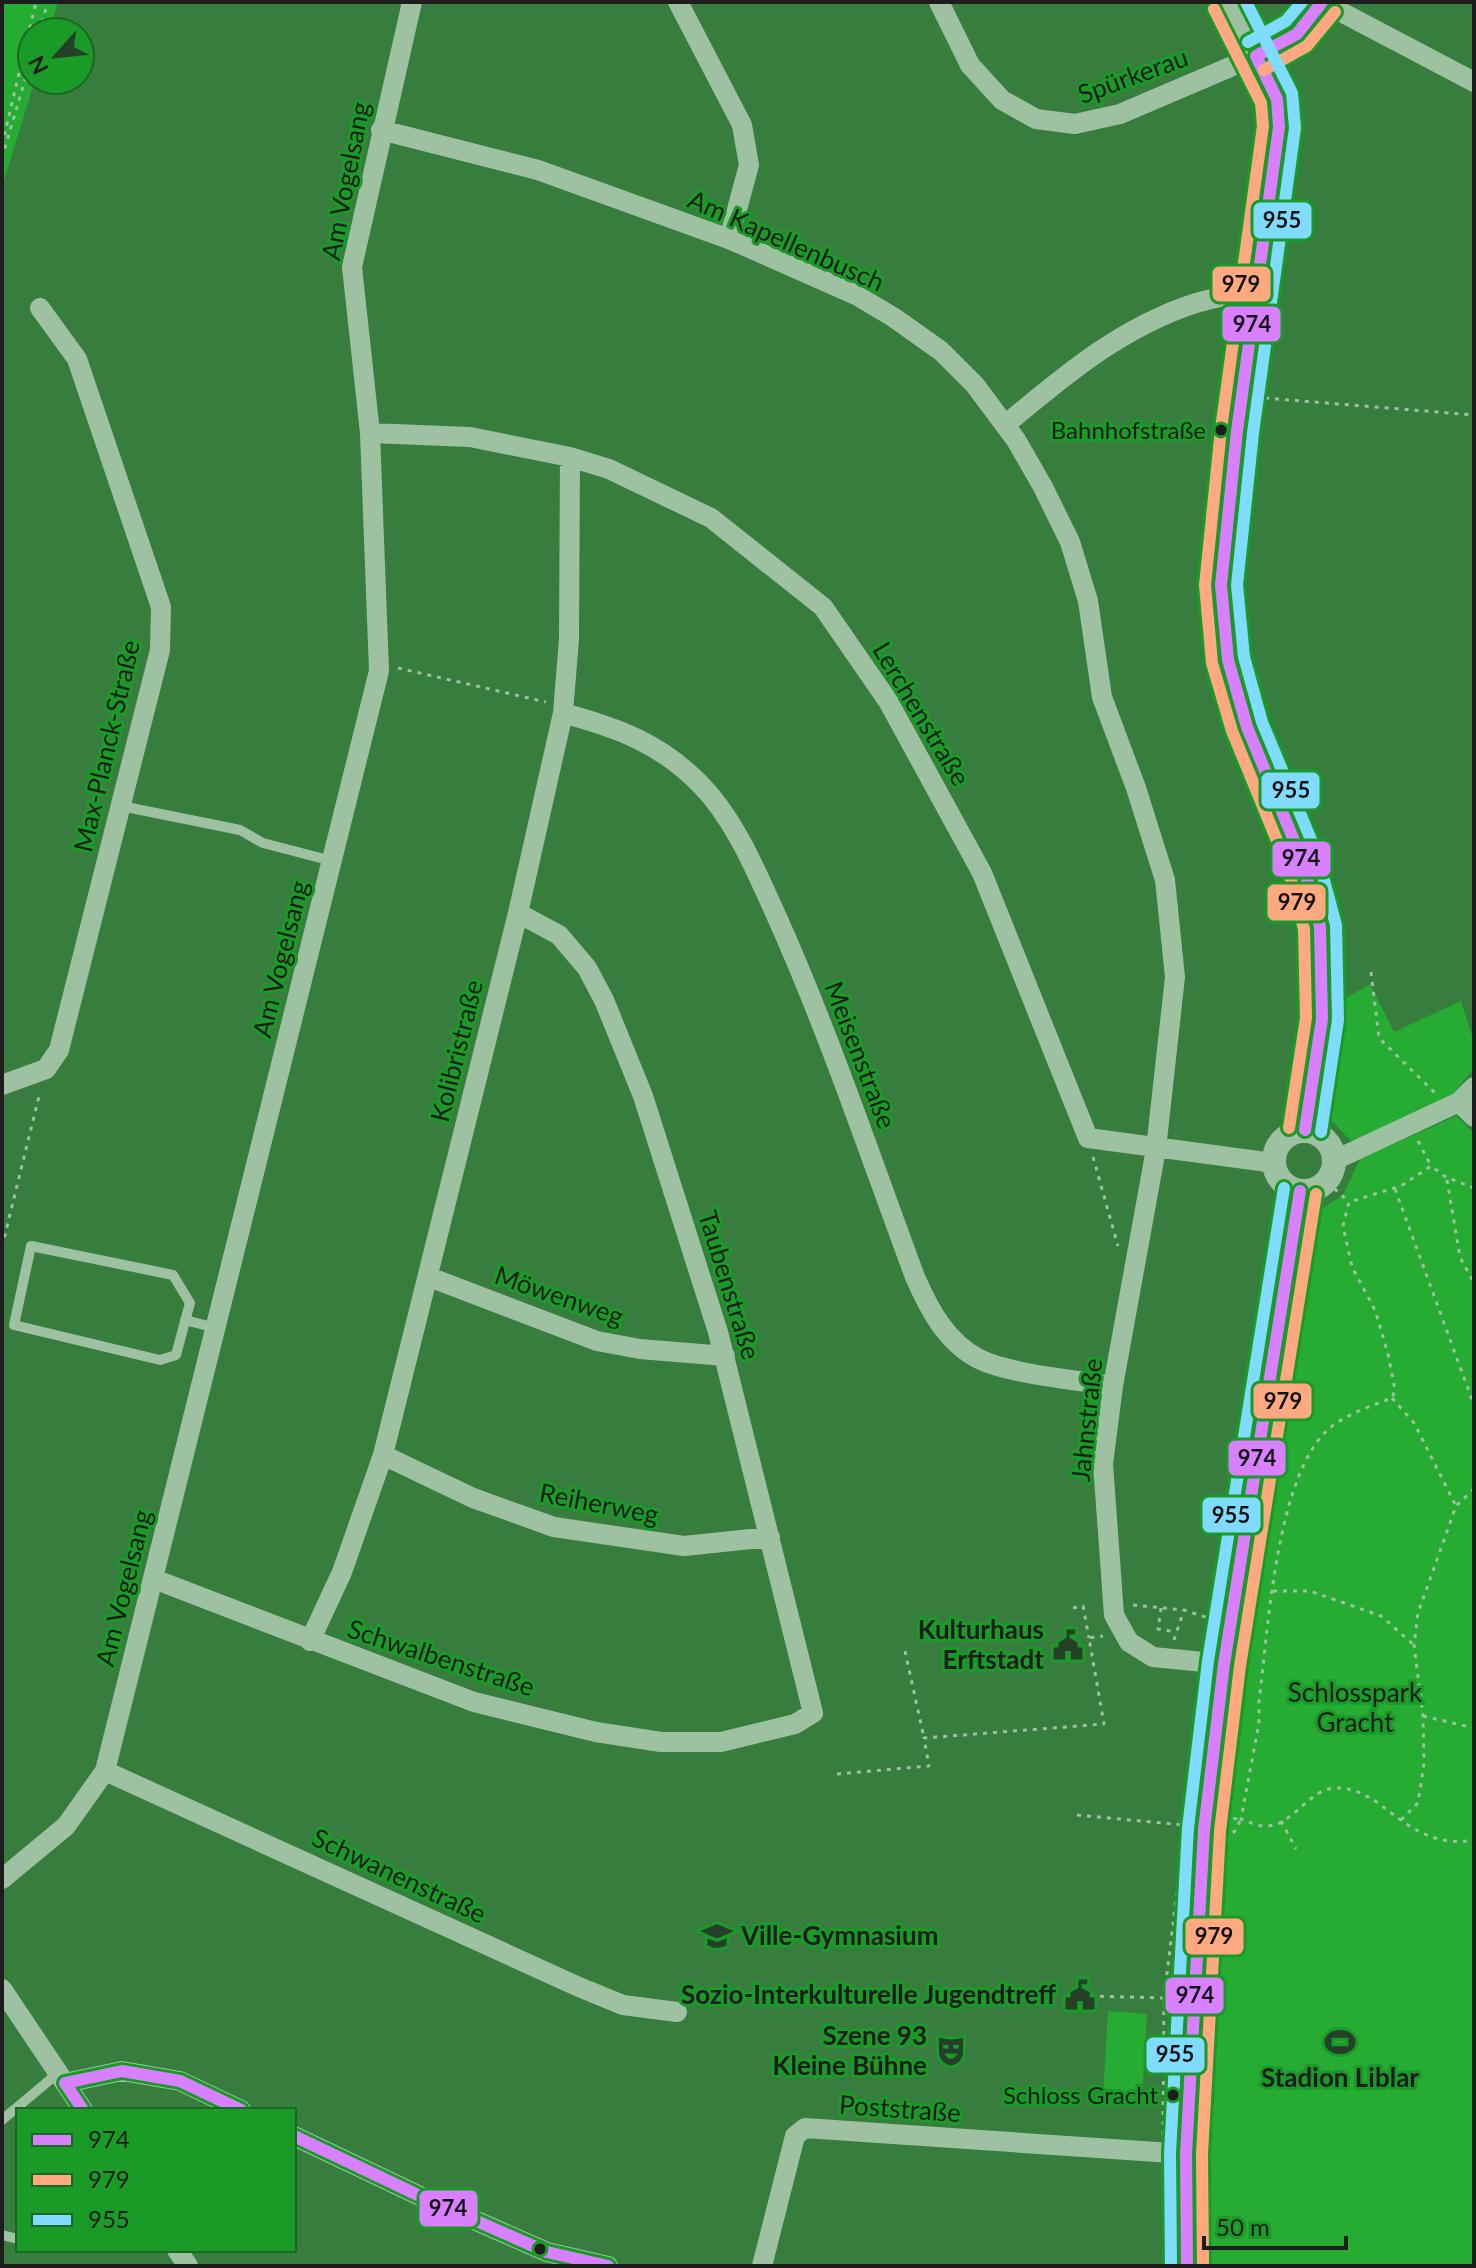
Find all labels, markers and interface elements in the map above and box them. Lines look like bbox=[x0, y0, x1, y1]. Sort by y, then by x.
north arrow bbox=[16, 16, 96, 96]
street label: Spürkerau bbox=[1073, 40, 1192, 110]
text: N bbox=[22, 52, 54, 79]
street label: Am Vogelsang bbox=[314, 99, 376, 263]
street label: Am Kapellenbusch bbox=[683, 182, 890, 298]
line badge: 955 bbox=[1252, 201, 1313, 240]
text: 955 bbox=[1263, 206, 1301, 233]
line badge: 979 bbox=[1211, 265, 1272, 303]
text: 979 bbox=[1222, 270, 1260, 297]
line badge: 974 bbox=[1221, 305, 1282, 343]
text: 974 bbox=[1233, 310, 1271, 337]
place label: Bahnhofstraße bbox=[1051, 415, 1206, 444]
marker: Bahnhofstraße bbox=[1213, 422, 1229, 438]
street label: Lerchenstraße bbox=[866, 636, 977, 791]
street label: Max-Planck-Straße bbox=[66, 637, 146, 855]
line badge: 955 bbox=[1260, 771, 1321, 810]
text: 955 bbox=[1272, 776, 1310, 803]
line badge: 974 bbox=[1271, 840, 1332, 878]
text: 974 bbox=[1282, 844, 1320, 871]
street label: Am Vogelsang bbox=[245, 877, 315, 1040]
line badge: 979 bbox=[1266, 883, 1327, 922]
text: 979 bbox=[1278, 888, 1316, 915]
street label: Kolibristraße bbox=[423, 976, 489, 1125]
street label: Meisenstraße bbox=[818, 977, 904, 1133]
street label: Taubenstraße bbox=[692, 1206, 768, 1363]
street label: Möwenweg bbox=[491, 1258, 628, 1332]
street label: Jahnstraße bbox=[1064, 1357, 1108, 1483]
line badge: 979 bbox=[1252, 1382, 1313, 1420]
text: 979 bbox=[1264, 1387, 1302, 1414]
line badge: 974 bbox=[1227, 1439, 1287, 1477]
text: 974 bbox=[1238, 1444, 1276, 1471]
street label: Reiherweg bbox=[537, 1476, 661, 1530]
line badge: 955 bbox=[1201, 1496, 1262, 1534]
text: 955 bbox=[1212, 1501, 1250, 1528]
street label: Am Vogelsang bbox=[88, 1506, 158, 1669]
street label: Schwalbenstraße bbox=[344, 1612, 539, 1702]
place label: Kulturhaus Erftstadt bbox=[918, 1613, 1044, 1675]
public building icon: Kulturhaus Erftstadt bbox=[1051, 1628, 1085, 1662]
park label: Schlosspark Gracht bbox=[1288, 1676, 1423, 1738]
street label: Schwanenstraße bbox=[307, 1821, 492, 1929]
line badge: 979 bbox=[1184, 1917, 1245, 1956]
school or university icon: Ville-Gymnasium bbox=[700, 1919, 734, 1953]
place label: Ville-Gymnasium bbox=[740, 1919, 938, 1951]
text: 979 bbox=[1195, 1922, 1233, 1949]
line badge: 974 bbox=[1164, 1976, 1225, 2015]
place label: Sozio-Interkulturelle Jugendtreff bbox=[681, 1978, 1056, 2010]
public building icon: Sozio-Interkulturelle Jugendtreff bbox=[1063, 1978, 1097, 2012]
text: 974 bbox=[1176, 1981, 1214, 2008]
place label: Szene 93 Kleine Bühne bbox=[773, 2019, 927, 2081]
sports icon: Stadion Liblar bbox=[1323, 2025, 1357, 2059]
theatre icon: Szene 93 Kleine Bühne bbox=[934, 2034, 968, 2068]
line badge: 955 bbox=[1145, 2036, 1206, 2074]
text: 955 bbox=[1156, 2040, 1194, 2067]
place label: Stadion Liblar bbox=[1261, 2061, 1419, 2093]
place label: Schloss Gracht bbox=[1003, 2080, 1158, 2109]
marker: Schloss Gracht bbox=[1165, 2087, 1181, 2103]
street label: Poststraße bbox=[838, 2088, 962, 2128]
legend bbox=[16, 2108, 296, 2252]
text: 974 bbox=[88, 2124, 130, 2153]
text: 979 bbox=[88, 2164, 130, 2193]
line badge: 974 bbox=[418, 2189, 479, 2228]
text: 974 bbox=[429, 2194, 467, 2221]
scale bar bbox=[1204, 2200, 1346, 2250]
text: 955 bbox=[88, 2204, 130, 2233]
text: 50 m bbox=[1216, 2212, 1270, 2241]
unlabelled marker bbox=[532, 2241, 548, 2257]

